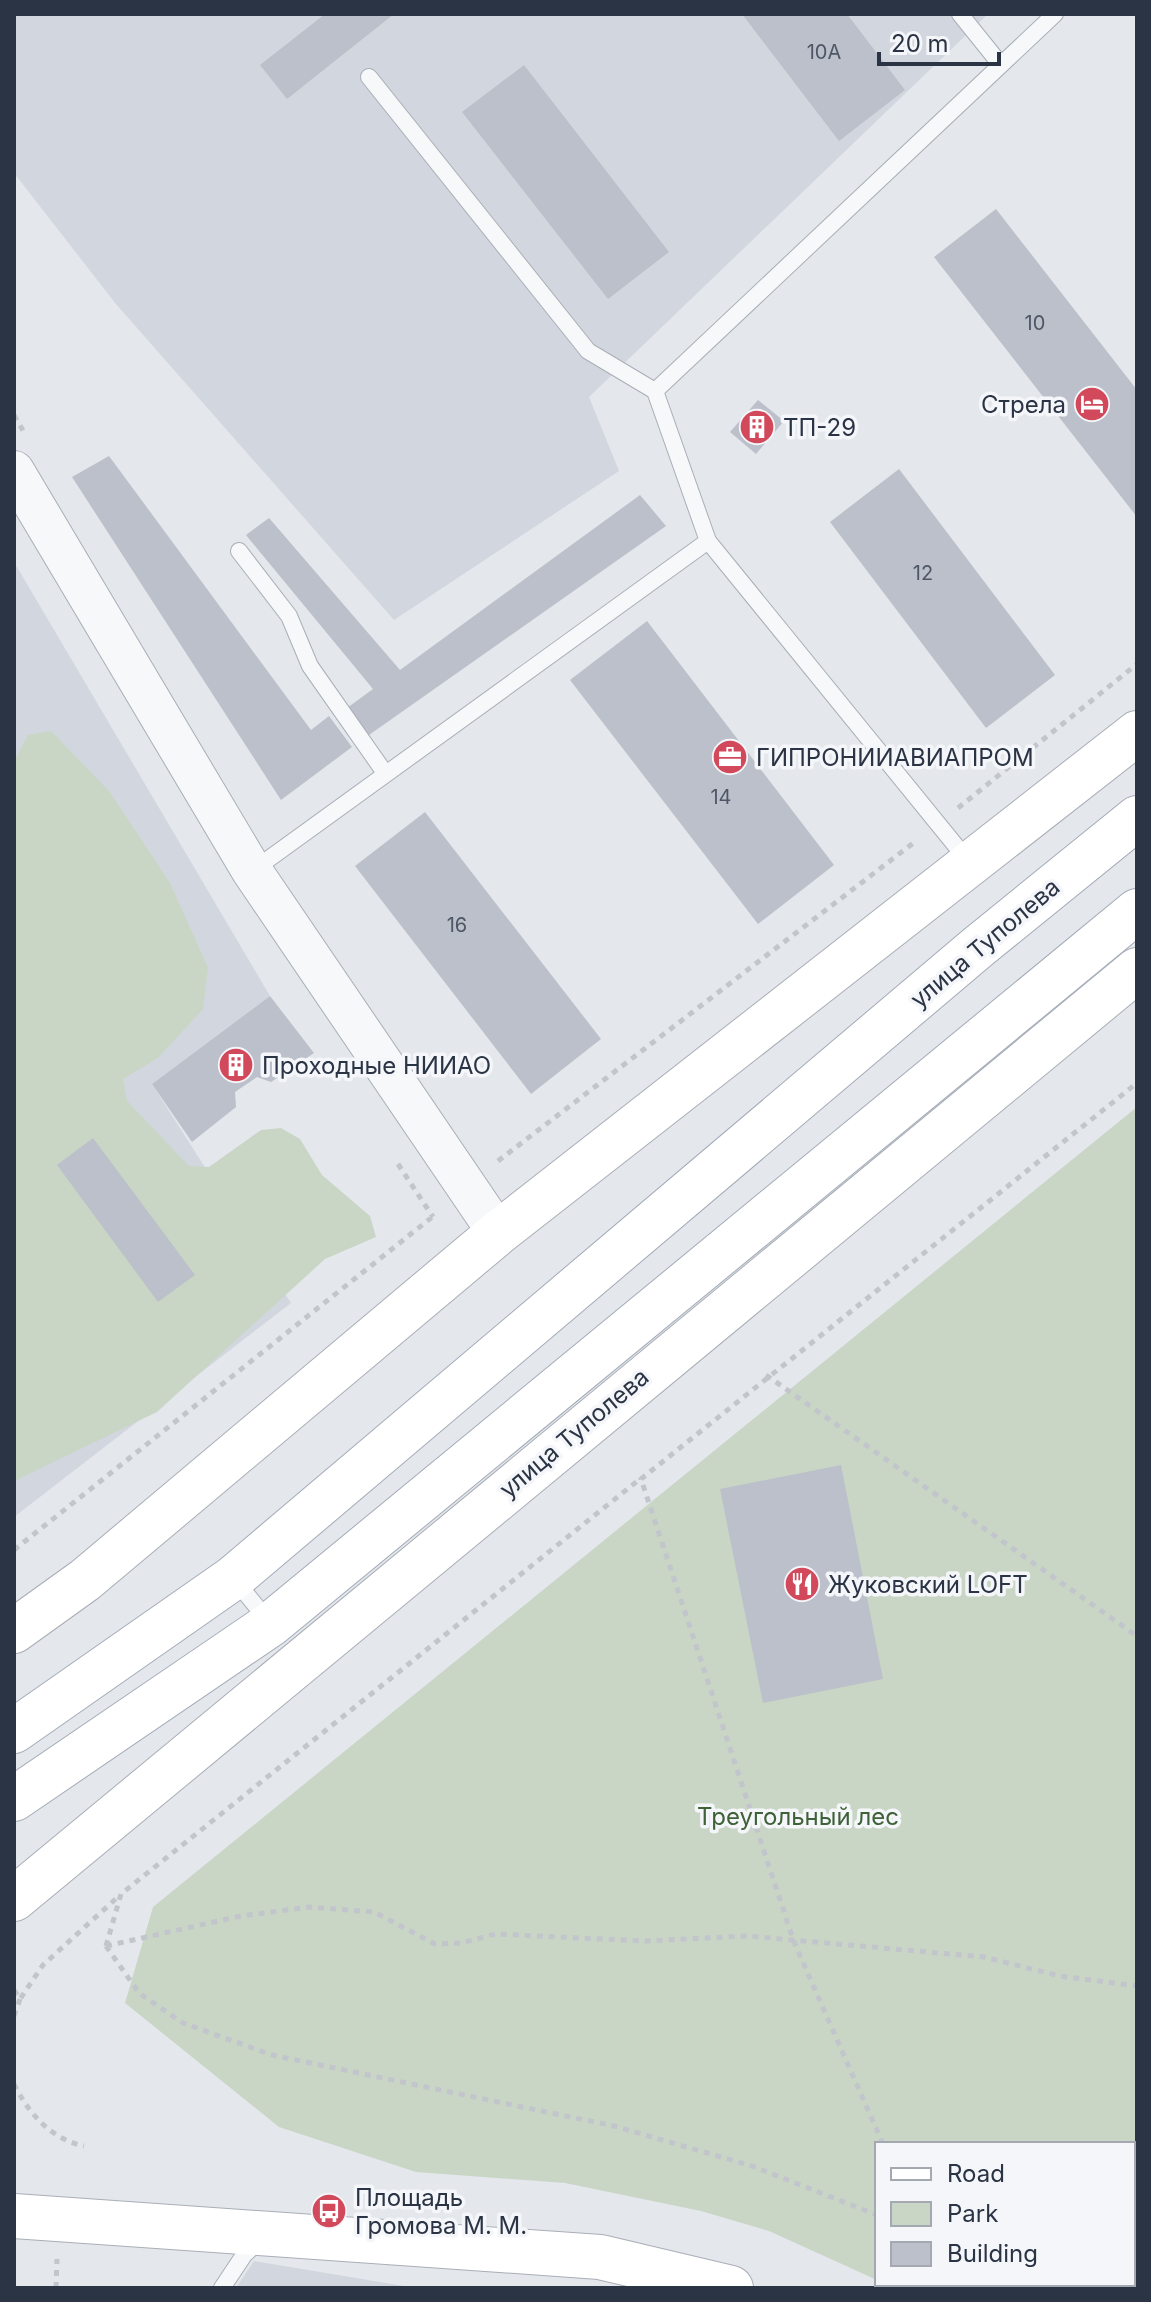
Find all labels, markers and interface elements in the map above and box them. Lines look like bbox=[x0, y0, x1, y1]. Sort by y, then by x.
scale bar bbox=[879, 16, 999, 66]
text: 20 m bbox=[891, 29, 949, 58]
house number: 10А bbox=[807, 40, 841, 64]
house number: 10 bbox=[1025, 311, 1045, 335]
hotel icon: Стрела bbox=[1073, 385, 1111, 423]
place label: Стрела bbox=[981, 390, 1066, 419]
building icon: ТП-29 bbox=[738, 408, 776, 446]
place label: ТП-29 bbox=[783, 413, 856, 442]
house number: 12 bbox=[913, 561, 933, 585]
office icon: ГИПРОНИИАВИАПРОМ bbox=[711, 738, 749, 776]
place label: ГИПРОНИИАВИАПРОМ bbox=[756, 743, 1034, 772]
house number: 14 bbox=[710, 785, 732, 809]
street label: улица Туполева bbox=[905, 872, 1065, 1014]
house number: 16 bbox=[447, 913, 467, 937]
building icon: Проходные НИИАО bbox=[217, 1046, 255, 1084]
place label: Проходные НИИАО bbox=[262, 1051, 491, 1080]
street label: улица Туполева bbox=[494, 1362, 654, 1504]
restaurant icon: Жуковский LOFT bbox=[783, 1565, 821, 1603]
place label: Жуковский LOFT bbox=[828, 1570, 1028, 1599]
park label: Треугольный лес bbox=[697, 1802, 899, 1831]
legend bbox=[875, 2142, 1135, 2286]
text: Road bbox=[947, 2159, 1005, 2188]
place label: Площадь Громова М. М. bbox=[355, 2183, 527, 2240]
bus stop icon: Площадь Громова М. М. bbox=[310, 2192, 348, 2230]
text: Park bbox=[947, 2199, 998, 2228]
text: Building bbox=[947, 2239, 1038, 2268]

